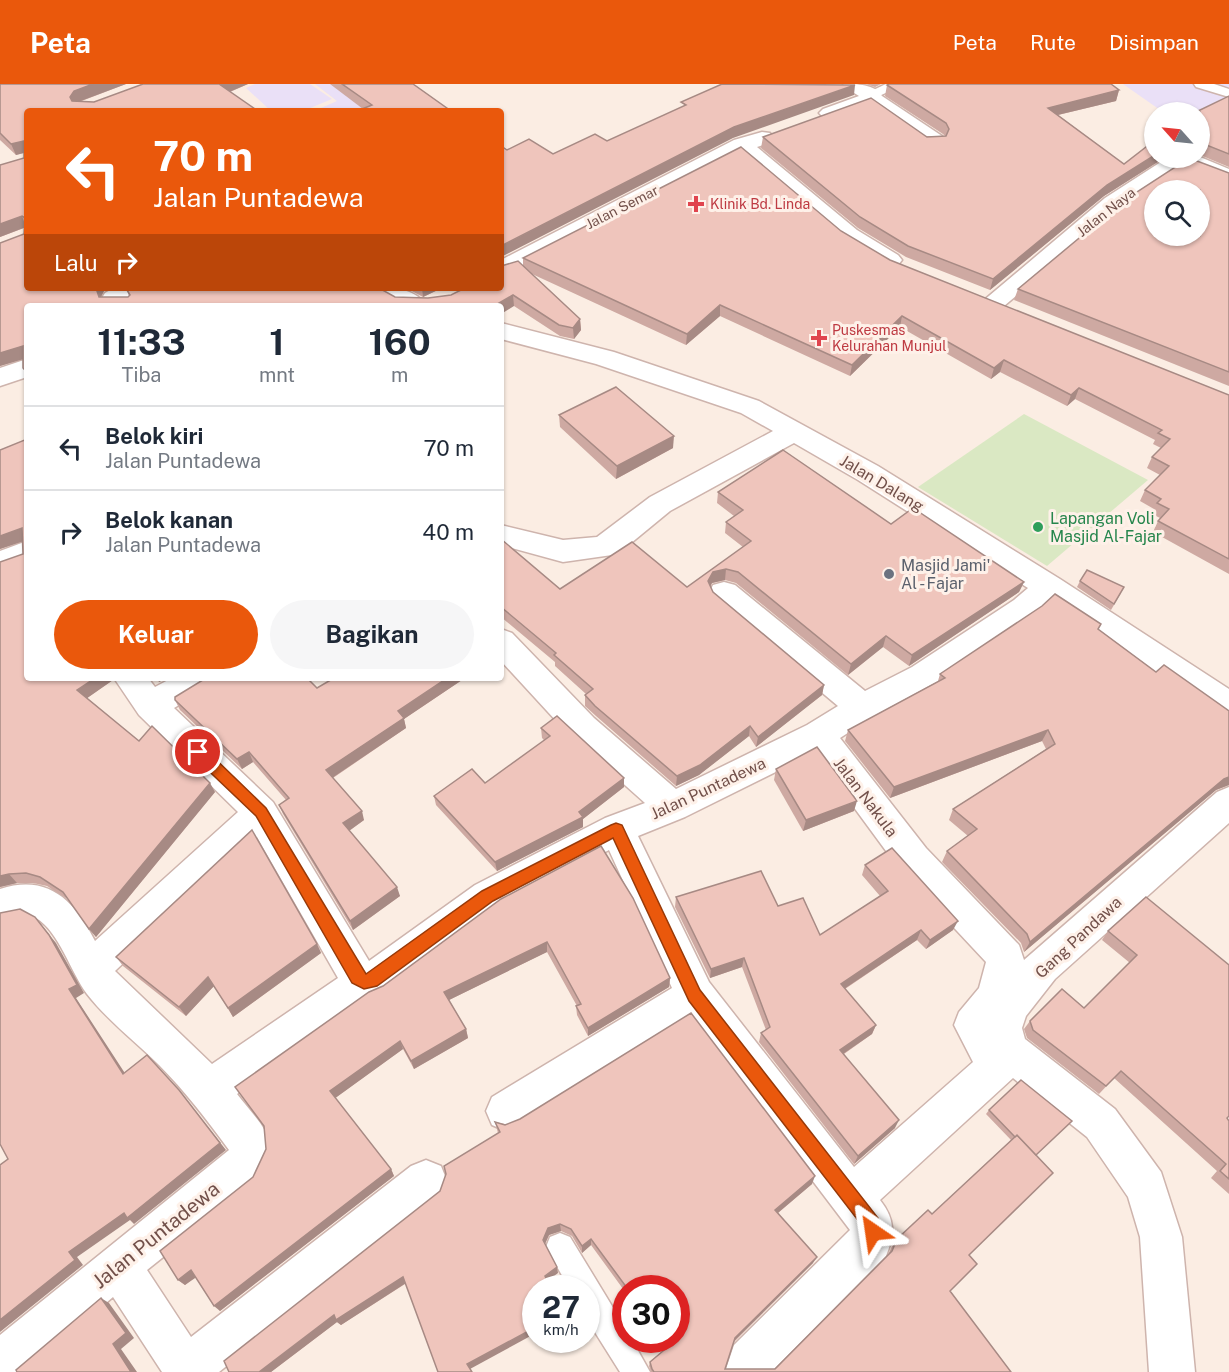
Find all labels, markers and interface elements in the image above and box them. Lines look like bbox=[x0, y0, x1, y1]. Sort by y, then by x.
text: Peta bbox=[30, 26, 91, 59]
text: Peta bbox=[953, 30, 997, 55]
text: Rute bbox=[1030, 30, 1076, 55]
text: Disimpan bbox=[1109, 30, 1199, 55]
north arrow bbox=[1144, 102, 1210, 168]
map controls bbox=[1144, 102, 1210, 246]
text: 70 m bbox=[153, 131, 253, 180]
icon: left bbox=[54, 132, 132, 210]
button: search bbox=[1144, 180, 1210, 246]
text: Jalan Puntadewa bbox=[153, 181, 364, 213]
street label: Jalan Semar bbox=[583, 182, 661, 232]
street label: Jalan Naya bbox=[1074, 184, 1138, 240]
marker: Klinik Bd. Linda bbox=[687, 195, 705, 213]
place label: Klinik Bd. Linda bbox=[710, 196, 810, 212]
icon: right bbox=[110, 246, 143, 279]
text: Lalu bbox=[54, 250, 98, 276]
text: 11:33 bbox=[97, 321, 186, 363]
text: 1 bbox=[269, 321, 285, 363]
text: 160 bbox=[368, 321, 431, 363]
place label: Puskesmas Kelurahan Munjul bbox=[832, 322, 946, 354]
marker: Puskesmas Kelurahan Munjul bbox=[810, 329, 828, 347]
text: Tiba bbox=[122, 363, 161, 387]
text: mnt bbox=[259, 363, 295, 387]
text: m bbox=[391, 363, 408, 387]
text: Belok kiri bbox=[105, 423, 203, 449]
icon: left bbox=[54, 432, 87, 465]
text: 70 m bbox=[423, 435, 474, 461]
text: Jalan Puntadewa bbox=[105, 449, 261, 473]
street label: Jalan Dalang bbox=[836, 451, 927, 516]
text: Belok kanan bbox=[105, 507, 233, 533]
place label: Lapangan Voli Masjid Al-Fajar bbox=[1050, 509, 1162, 546]
icon: right bbox=[54, 516, 87, 549]
text: 40 m bbox=[422, 519, 474, 545]
marker: Lapangan Voli Masjid Al-Fajar bbox=[1031, 520, 1045, 534]
text: Jalan Puntadewa bbox=[105, 533, 261, 557]
place label: Masjid Jami' Al - Fajar bbox=[901, 556, 990, 593]
marker: Masjid Jami' Al - Fajar bbox=[882, 567, 896, 581]
button: Keluar bbox=[54, 600, 258, 669]
button: Bagikan bbox=[270, 600, 474, 669]
pin bbox=[172, 726, 223, 777]
icon: arrive bbox=[181, 735, 214, 768]
street label: Jalan Puntadewa bbox=[648, 753, 769, 823]
street label: Jalan Nakula bbox=[830, 754, 902, 841]
street label: Gang Pandawa bbox=[1031, 893, 1125, 982]
street label: Jalan Puntadewa bbox=[88, 1177, 224, 1293]
position arrow bbox=[841, 1200, 905, 1264]
speed limit sign: 30 bbox=[612, 1275, 690, 1353]
text: 27 bbox=[542, 1289, 580, 1325]
text: km/h bbox=[543, 1321, 579, 1338]

